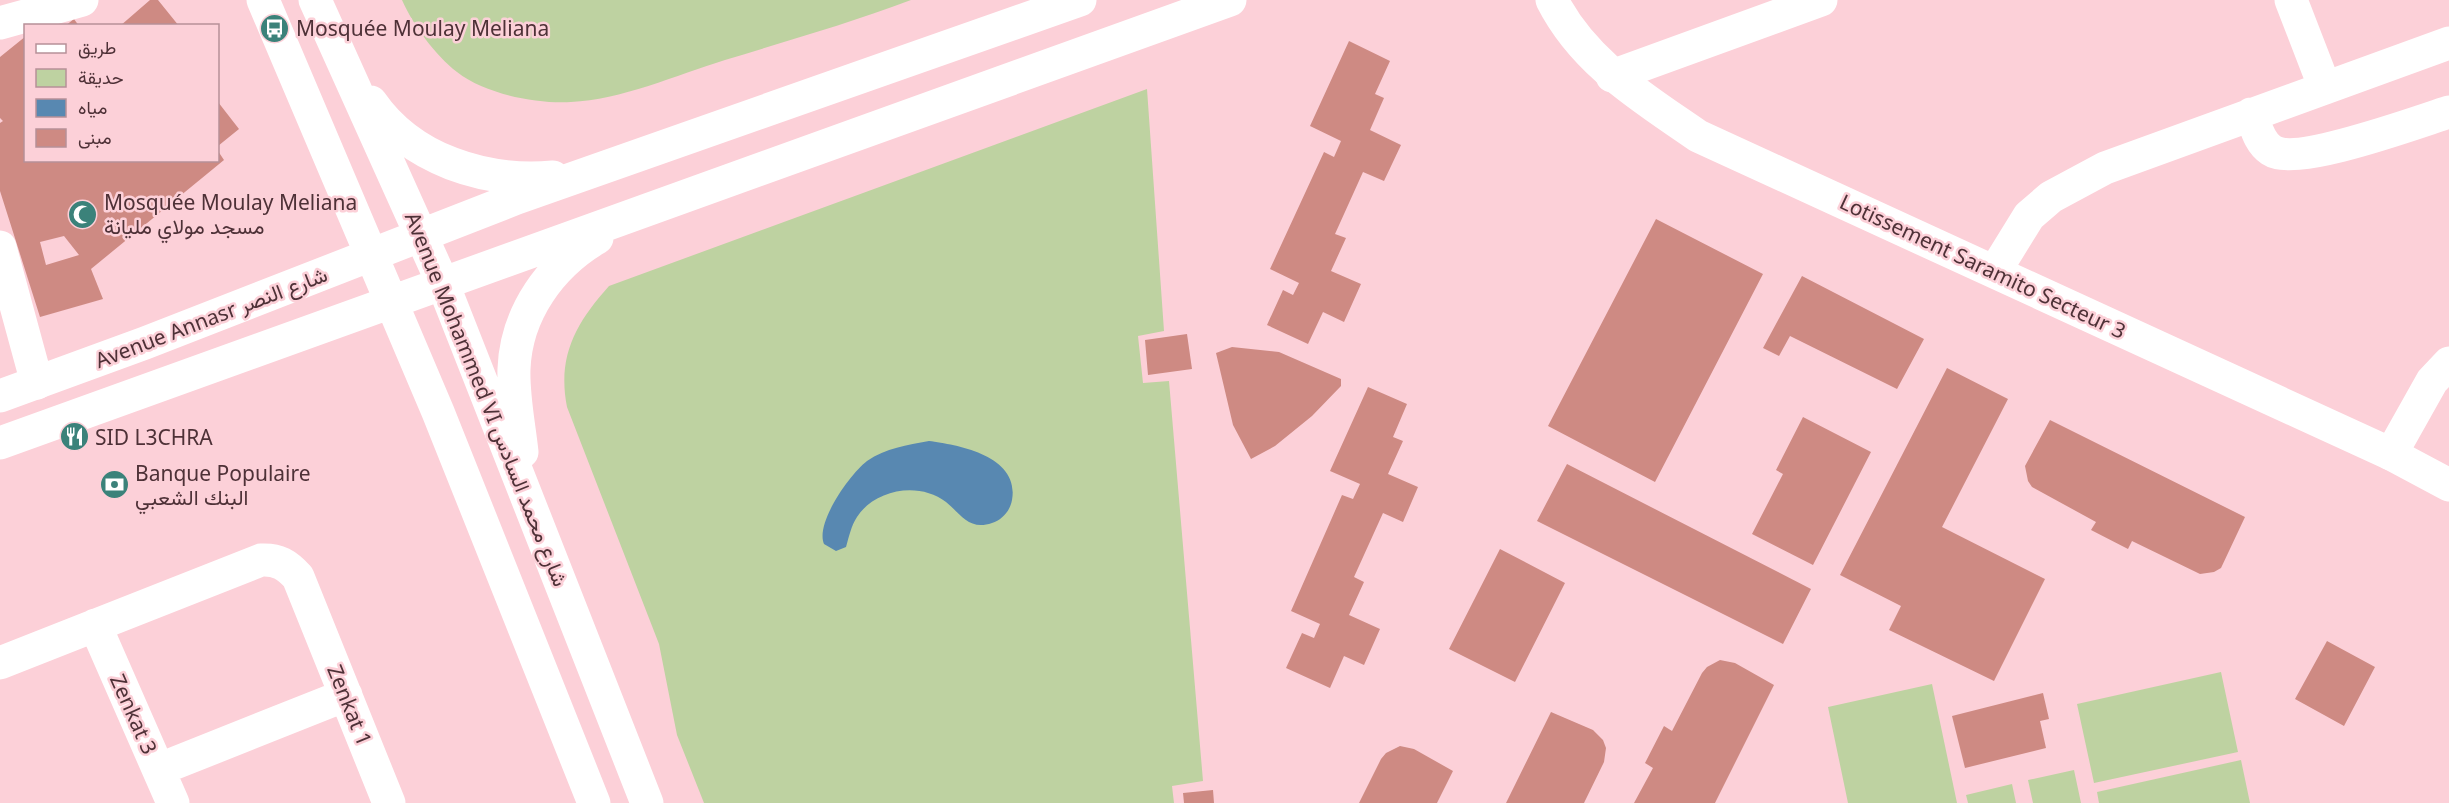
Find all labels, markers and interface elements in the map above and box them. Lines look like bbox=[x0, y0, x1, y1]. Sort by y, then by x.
bus stop icon: Mosquée Moulay Meliana bbox=[259, 12, 291, 44]
place label: Mosquée Moulay Meliana bbox=[296, 14, 549, 42]
legend bbox=[24, 24, 219, 162]
text: طريق bbox=[78, 35, 116, 59]
text: حديقة bbox=[78, 65, 124, 89]
text: مياه bbox=[78, 95, 107, 119]
text: مبنى bbox=[78, 125, 112, 149]
street label: Lotissement Saramito Secteur 3 bbox=[1836, 187, 2130, 345]
place label: Mosquée Moulay Meliana مسجد مولاي مليانة bbox=[104, 188, 357, 244]
mosque icon: Mosquée Moulay Meliana مسجد مولاي مليانة bbox=[67, 198, 99, 230]
street label: Avenue Mohammed VI شارع محمد السادس bbox=[398, 208, 575, 591]
street label: Avenue Annasr شارع النصر bbox=[91, 260, 331, 375]
restaurant icon: SID L3CHRA bbox=[58, 421, 90, 453]
place label: SID L3CHRA bbox=[95, 423, 213, 451]
place label: Banque Populaire البنك الشعبي bbox=[135, 459, 311, 515]
bank icon: Banque Populaire البنك الشعبي bbox=[98, 469, 130, 501]
street label: Zenkat 1 bbox=[321, 660, 379, 750]
street label: Zenkat 3 bbox=[104, 670, 164, 758]

